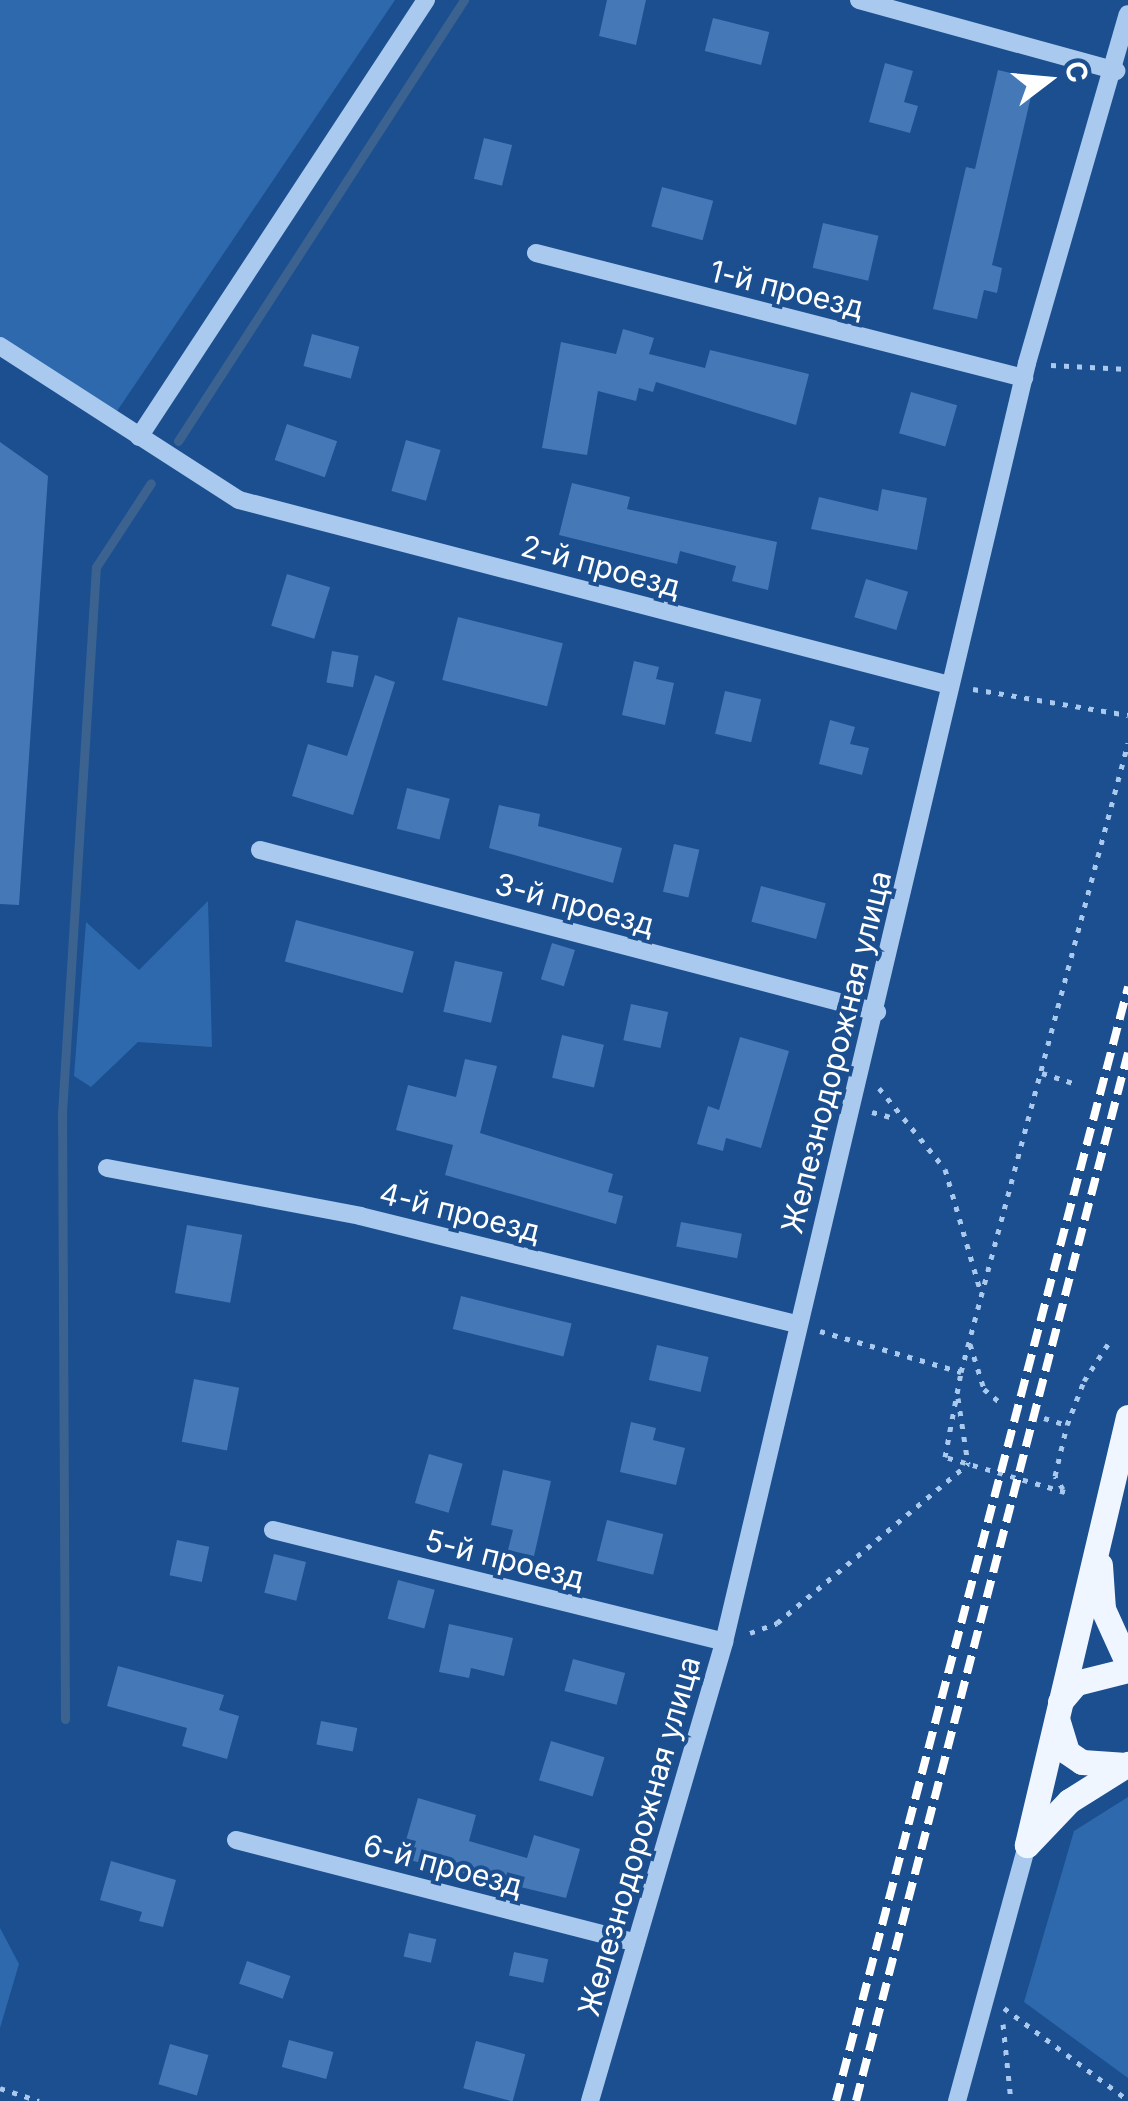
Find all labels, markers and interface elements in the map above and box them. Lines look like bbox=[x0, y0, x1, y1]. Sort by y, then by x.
north arrow bbox=[998, 30, 1098, 130]
text: С bbox=[1058, 57, 1096, 86]
street label: 1-й проезд bbox=[706, 253, 868, 325]
street label: 2-й проезд bbox=[517, 527, 685, 605]
street label: 3-й проезд bbox=[491, 865, 659, 943]
street label: Железнодорожная улица bbox=[773, 867, 899, 1237]
street label: 4-й проезд bbox=[376, 1175, 544, 1249]
street label: 5-й проезд bbox=[421, 1522, 589, 1596]
street label: Железнодорожная улица bbox=[570, 1652, 708, 2020]
street label: 6-й проезд bbox=[359, 1826, 527, 1904]

